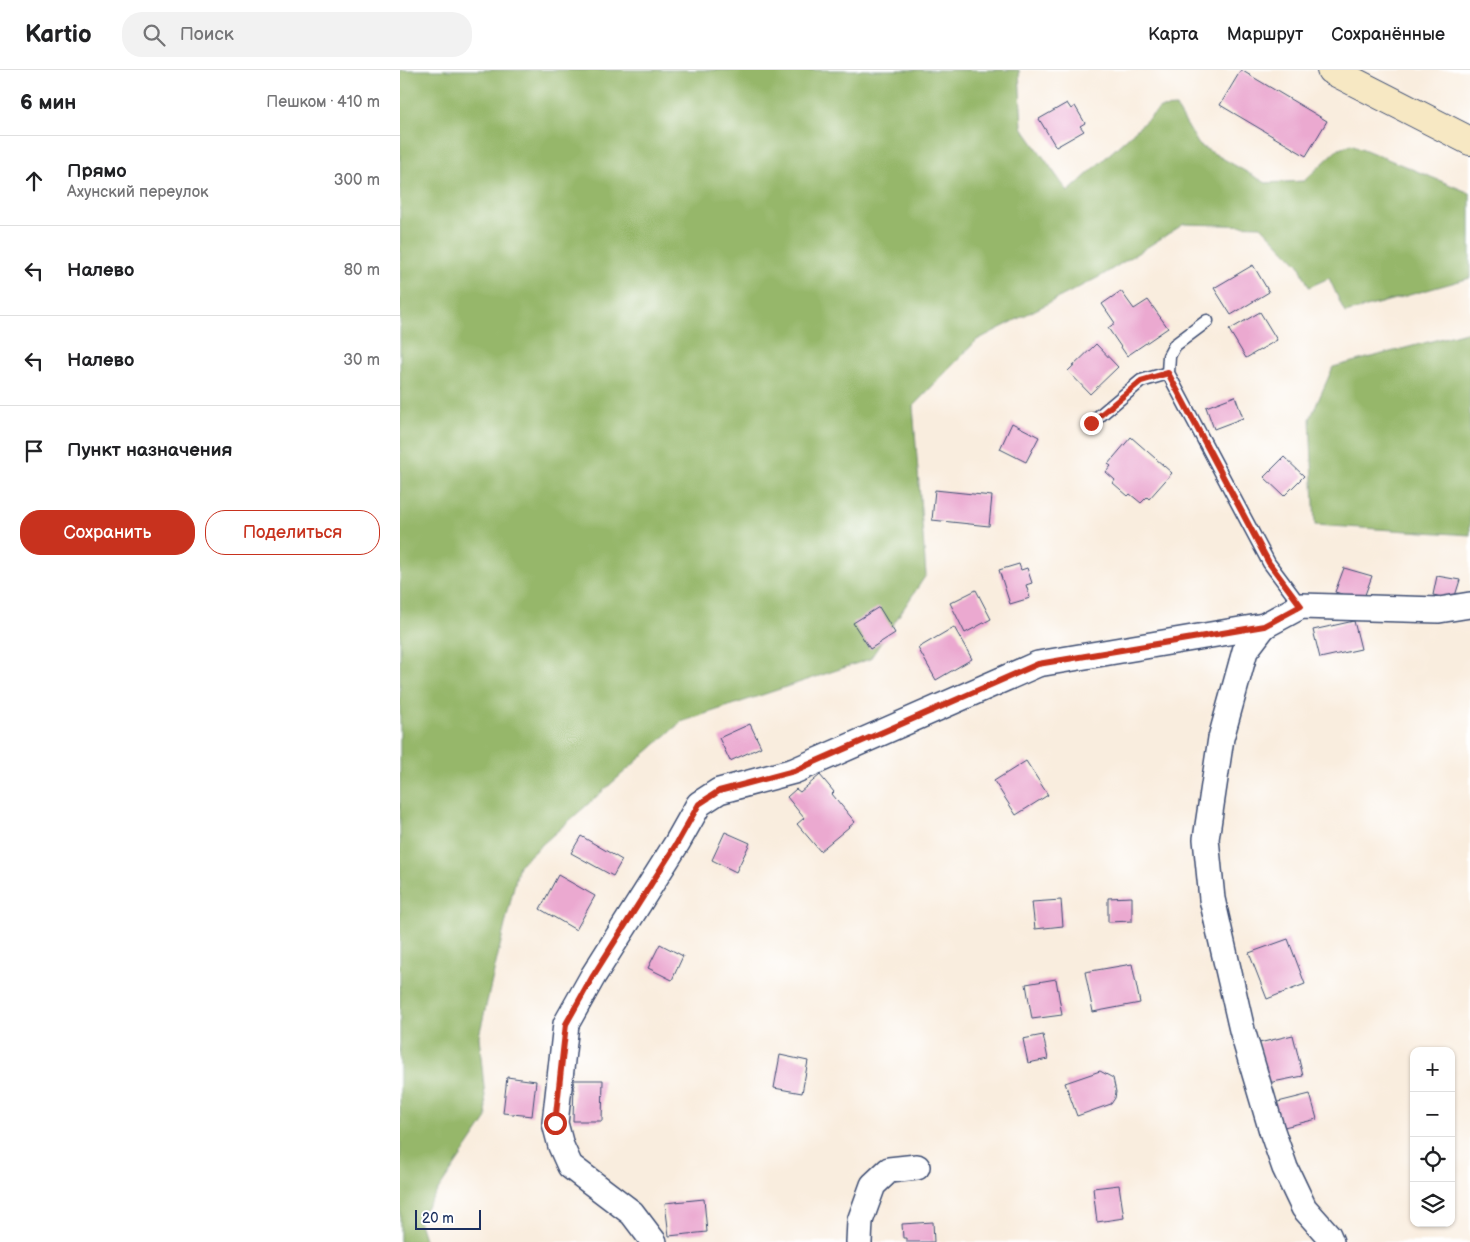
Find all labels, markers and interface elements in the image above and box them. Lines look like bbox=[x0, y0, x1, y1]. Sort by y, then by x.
search box bbox=[122, 12, 472, 57]
text: Kartio bbox=[25, 20, 92, 49]
icon: search bbox=[140, 21, 168, 49]
text: Поиск bbox=[180, 23, 234, 46]
text: Карта bbox=[1148, 24, 1199, 45]
text: Маршрут bbox=[1227, 24, 1303, 45]
text: Сохранённые bbox=[1331, 24, 1445, 45]
text: 6 мин bbox=[20, 90, 76, 115]
text: Пешком · 410 m bbox=[266, 93, 380, 112]
text: Прямо bbox=[67, 160, 127, 183]
icon: ahead bbox=[20, 167, 48, 195]
text: 300 m bbox=[334, 171, 380, 190]
text: Ахунский переулок bbox=[67, 183, 209, 202]
icon: left bbox=[20, 257, 48, 285]
text: Налево bbox=[67, 259, 134, 282]
text: 80 m bbox=[344, 261, 380, 280]
icon: left bbox=[20, 347, 48, 375]
text: Налево bbox=[67, 349, 134, 372]
text: 30 m bbox=[343, 351, 380, 370]
route end bbox=[1080, 412, 1103, 435]
icon: arrive bbox=[20, 437, 48, 465]
text: Пункт назначения bbox=[67, 439, 232, 462]
button: Сохранить bbox=[20, 510, 195, 555]
button: Поделиться bbox=[205, 510, 380, 555]
map controls bbox=[1410, 1047, 1455, 1227]
button: + bbox=[1410, 1047, 1455, 1092]
button: − bbox=[1410, 1092, 1455, 1137]
route start bbox=[544, 1112, 567, 1135]
button: locate bbox=[1410, 1137, 1455, 1182]
button: layers bbox=[1410, 1182, 1455, 1227]
scale bar bbox=[415, 1207, 481, 1230]
text: 20 m bbox=[422, 1210, 454, 1227]

